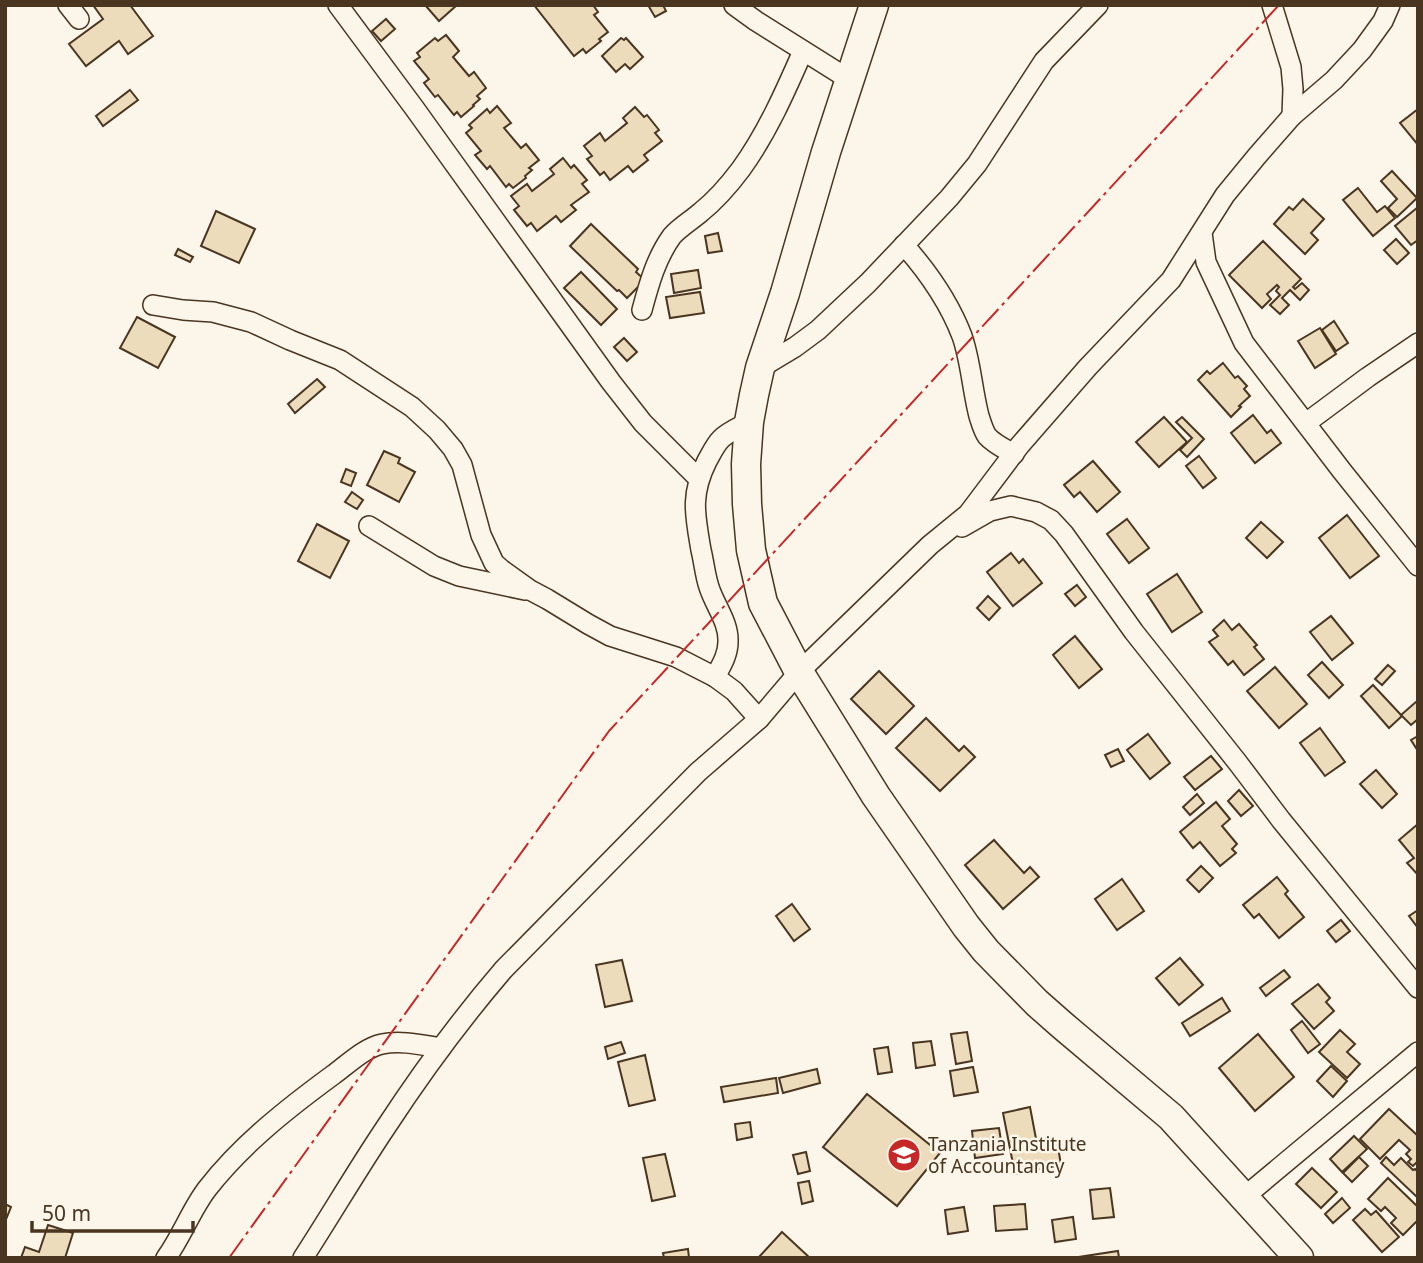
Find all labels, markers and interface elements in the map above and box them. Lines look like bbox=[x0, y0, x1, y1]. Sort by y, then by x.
place label: Tanzania Institute of Accountancy bbox=[928, 1131, 1087, 1179]
school or university icon: Tanzania Institute of Accountancy bbox=[885, 1136, 923, 1174]
scale bar bbox=[32, 1190, 192, 1234]
text: 50 m bbox=[42, 1199, 91, 1227]

